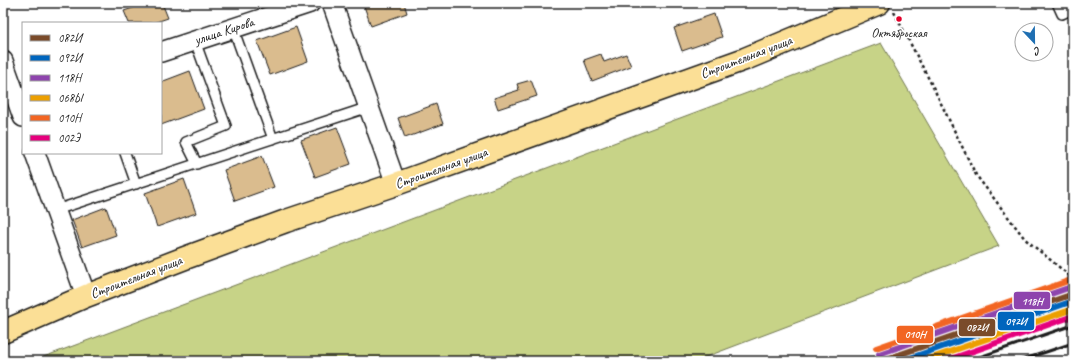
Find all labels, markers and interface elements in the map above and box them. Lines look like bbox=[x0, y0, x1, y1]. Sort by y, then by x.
street label: улица Кирова bbox=[191, 13, 257, 49]
marker: Октябрьская bbox=[894, 14, 904, 24]
legend bbox=[22, 22, 162, 154]
north arrow bbox=[1014, 22, 1054, 62]
place label: Октябрьская bbox=[871, 25, 928, 41]
text: 082И bbox=[58, 30, 84, 46]
street label: Строительная улица bbox=[698, 31, 796, 82]
text: С bbox=[1031, 44, 1043, 59]
text: 092И bbox=[58, 50, 84, 66]
text: 118Н bbox=[58, 70, 83, 86]
text: 068Ы bbox=[58, 90, 84, 106]
text: 010Н bbox=[58, 110, 83, 126]
text: 002Э bbox=[58, 130, 81, 146]
street label: Строительная улица bbox=[393, 143, 491, 193]
street label: Строительная улица bbox=[88, 251, 186, 302]
line badge: 118Н bbox=[1013, 291, 1051, 310]
text: 118Н bbox=[1021, 294, 1045, 308]
line badge: 092И bbox=[997, 311, 1035, 331]
text: 092И bbox=[1005, 314, 1029, 328]
line badge: 082И bbox=[958, 318, 996, 337]
text: 082И bbox=[966, 320, 990, 334]
line badge: 010Н bbox=[896, 325, 934, 344]
text: 010Н bbox=[904, 327, 928, 341]

